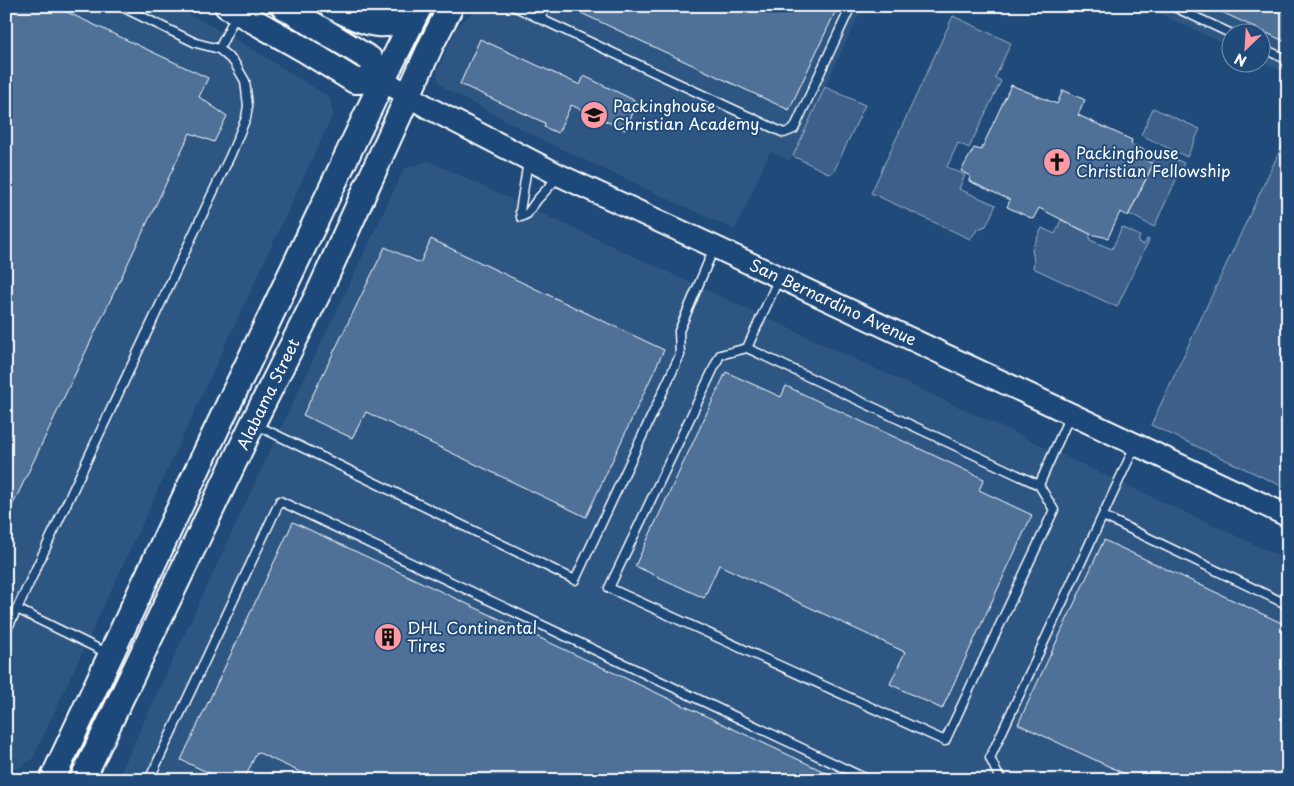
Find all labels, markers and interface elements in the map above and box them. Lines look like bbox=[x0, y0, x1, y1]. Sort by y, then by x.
north arrow bbox=[1222, 22, 1272, 72]
text: N bbox=[1231, 48, 1250, 72]
place label: Packinghouse Christian Academy bbox=[613, 93, 759, 135]
school or university icon: Packinghouse Christian Academy bbox=[579, 100, 609, 130]
place label: Packinghouse Christian Fellowship bbox=[1076, 140, 1230, 182]
church icon: Packinghouse Christian Fellowship bbox=[1042, 147, 1072, 177]
street label: San Bernardino Avenue bbox=[746, 252, 921, 351]
street label: Alabama Street bbox=[230, 333, 305, 453]
place label: DHL Continental Tires bbox=[407, 615, 537, 657]
building icon: DHL Continental Tires bbox=[373, 622, 403, 652]

